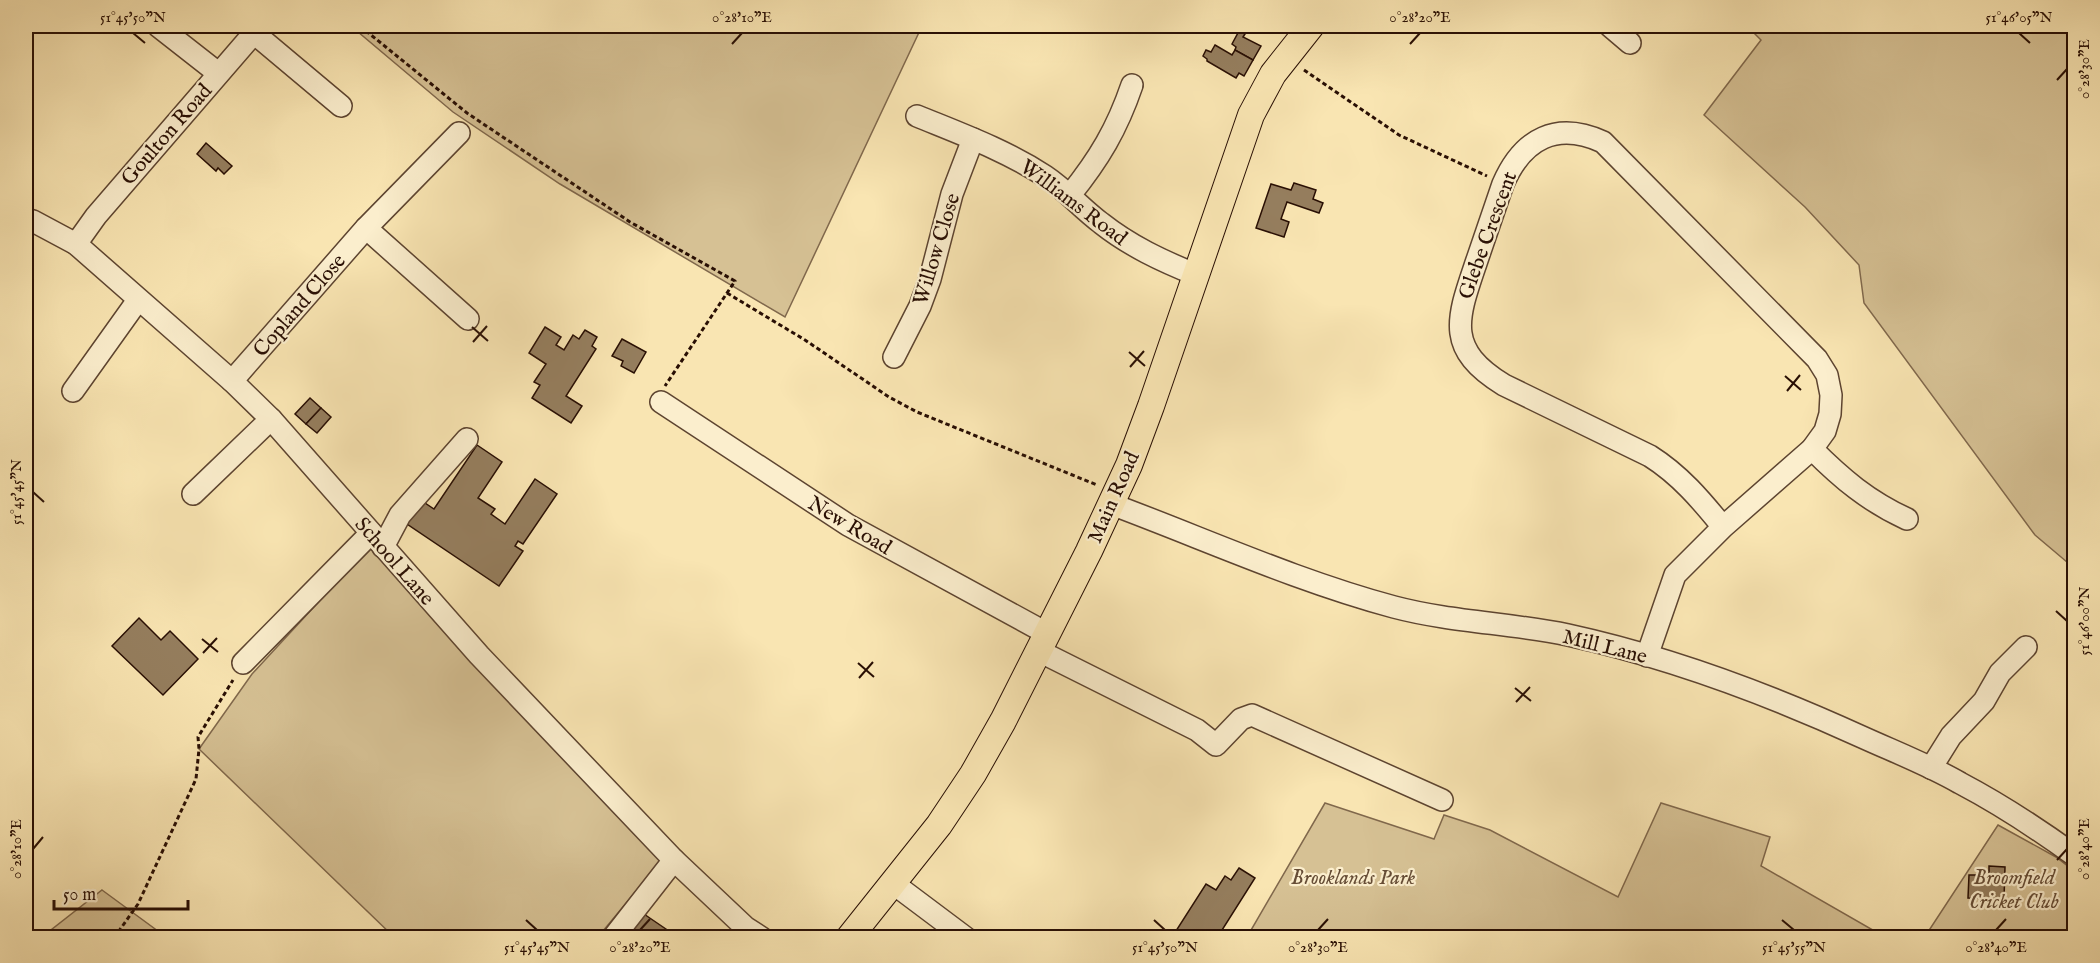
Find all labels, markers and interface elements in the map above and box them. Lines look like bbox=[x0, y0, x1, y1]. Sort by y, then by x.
text: 51°45'50"N bbox=[100, 8, 166, 27]
text: 0°28'10"E bbox=[712, 8, 772, 27]
text: 0°28'20"E bbox=[1389, 8, 1451, 27]
text: 51°46'05"N bbox=[1986, 8, 2052, 27]
text: 0°28'30"E bbox=[2075, 39, 2094, 99]
street label: Goulton Road bbox=[116, 78, 219, 191]
street label: Williams Road bbox=[1014, 154, 1133, 253]
street label: Glebe Crescent bbox=[1453, 168, 1524, 303]
street label: Willow Close bbox=[908, 190, 967, 309]
street label: Copland Close bbox=[248, 248, 353, 363]
street label: Main Road bbox=[1082, 447, 1147, 548]
text: 51°45'45"N bbox=[7, 459, 26, 525]
street label: New Road bbox=[802, 491, 897, 562]
street label: School Lane bbox=[348, 512, 440, 612]
text: 51°46'00"N bbox=[2075, 587, 2094, 655]
street label: Mill Lane bbox=[1560, 624, 1650, 671]
text: 0°28'40"E bbox=[2075, 818, 2094, 880]
text: 0°28'10"E bbox=[7, 819, 26, 879]
park label: Brooklands Park bbox=[1291, 865, 1416, 892]
park label: Broomfield Cricket Club bbox=[1969, 865, 2059, 916]
scale bar bbox=[54, 873, 188, 911]
text: 50 m bbox=[63, 884, 96, 907]
text: 51°45'45"N bbox=[504, 938, 570, 957]
text: 0°28'20"E bbox=[609, 938, 671, 957]
text: 51°45'50"N bbox=[1132, 938, 1198, 957]
text: 0°28'30"E bbox=[1288, 938, 1348, 957]
text: 51°45'55"N bbox=[1762, 938, 1826, 957]
text: 0°28'40"E bbox=[1965, 938, 2027, 957]

